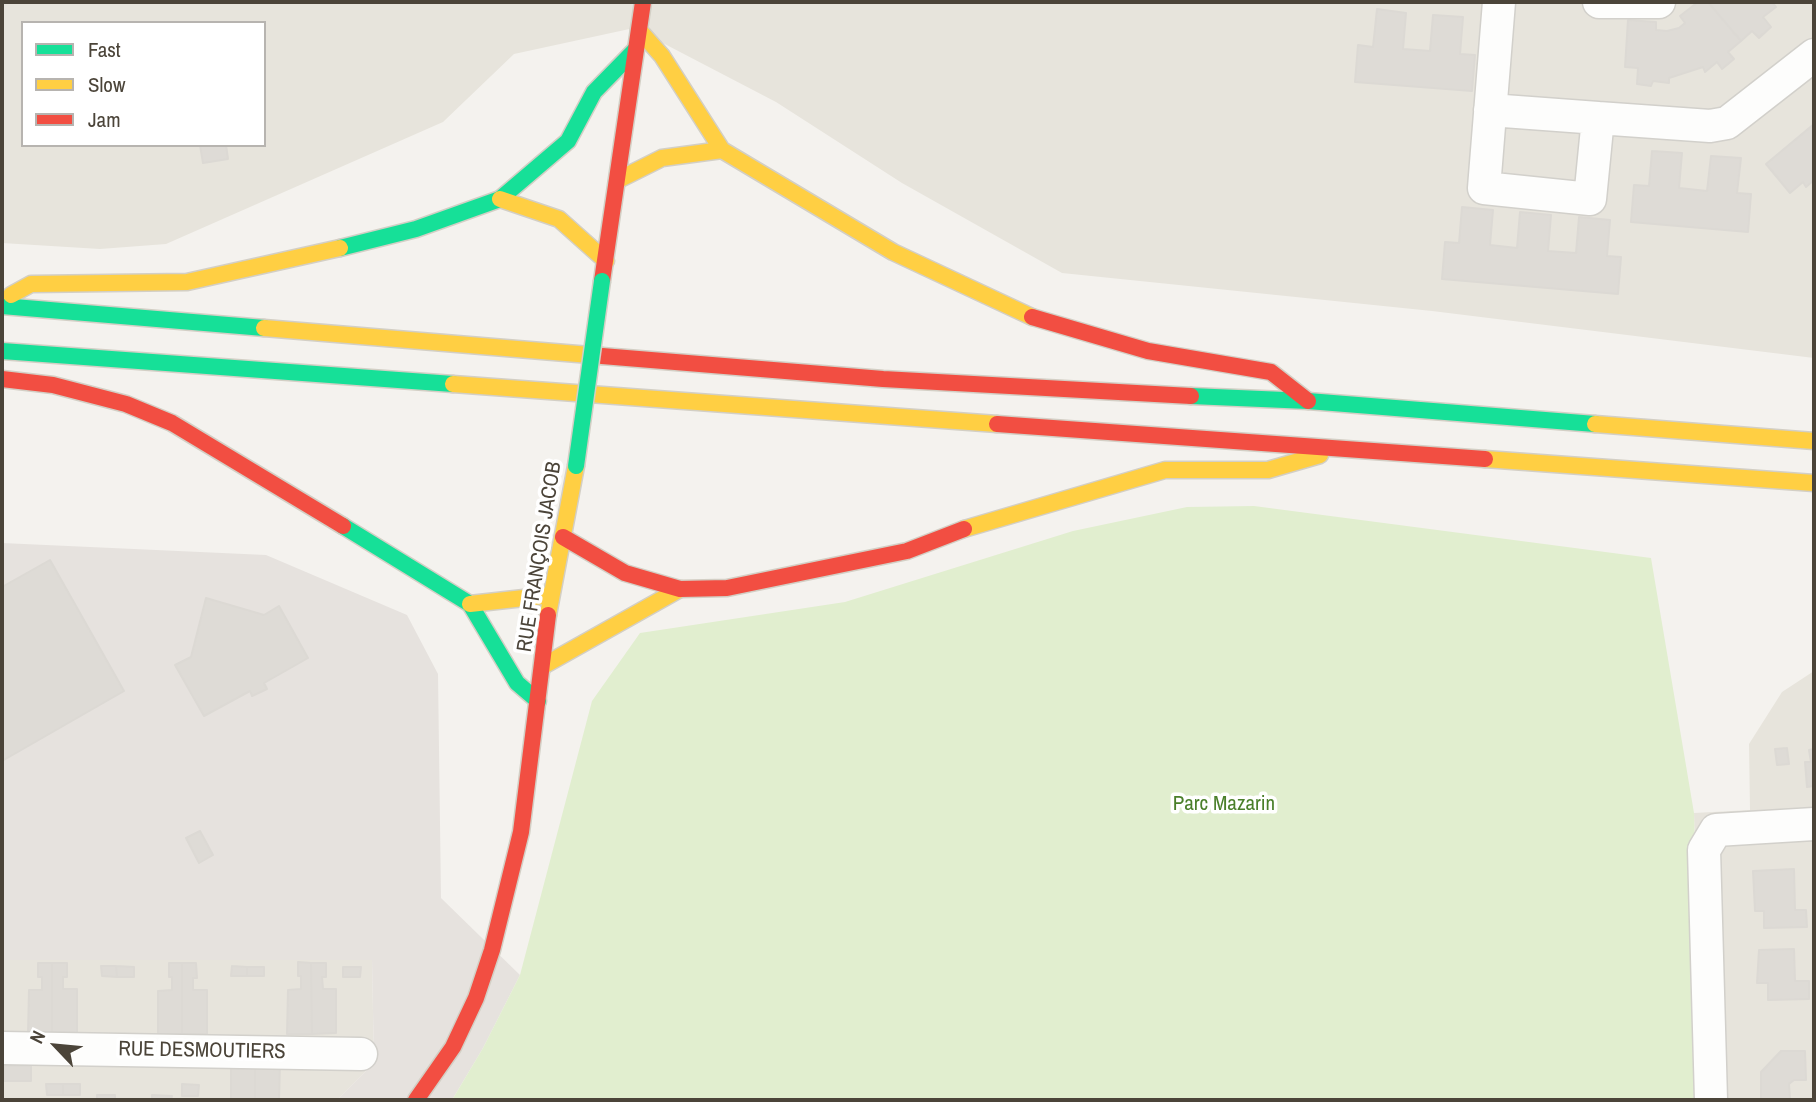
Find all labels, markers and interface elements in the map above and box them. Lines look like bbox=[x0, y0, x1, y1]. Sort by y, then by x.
legend bbox=[21, 21, 266, 147]
text: Fast bbox=[88, 35, 121, 64]
text: Slow bbox=[88, 70, 125, 99]
text: Jam bbox=[88, 105, 121, 134]
street label: RUE FRANÇOIS JACOB bbox=[513, 460, 567, 654]
park label: Parc Mazarin bbox=[1173, 791, 1275, 817]
north arrow bbox=[21, 1011, 91, 1081]
text: N bbox=[23, 1026, 51, 1048]
street label: RUE DESMOUTIERS bbox=[118, 1037, 286, 1065]

